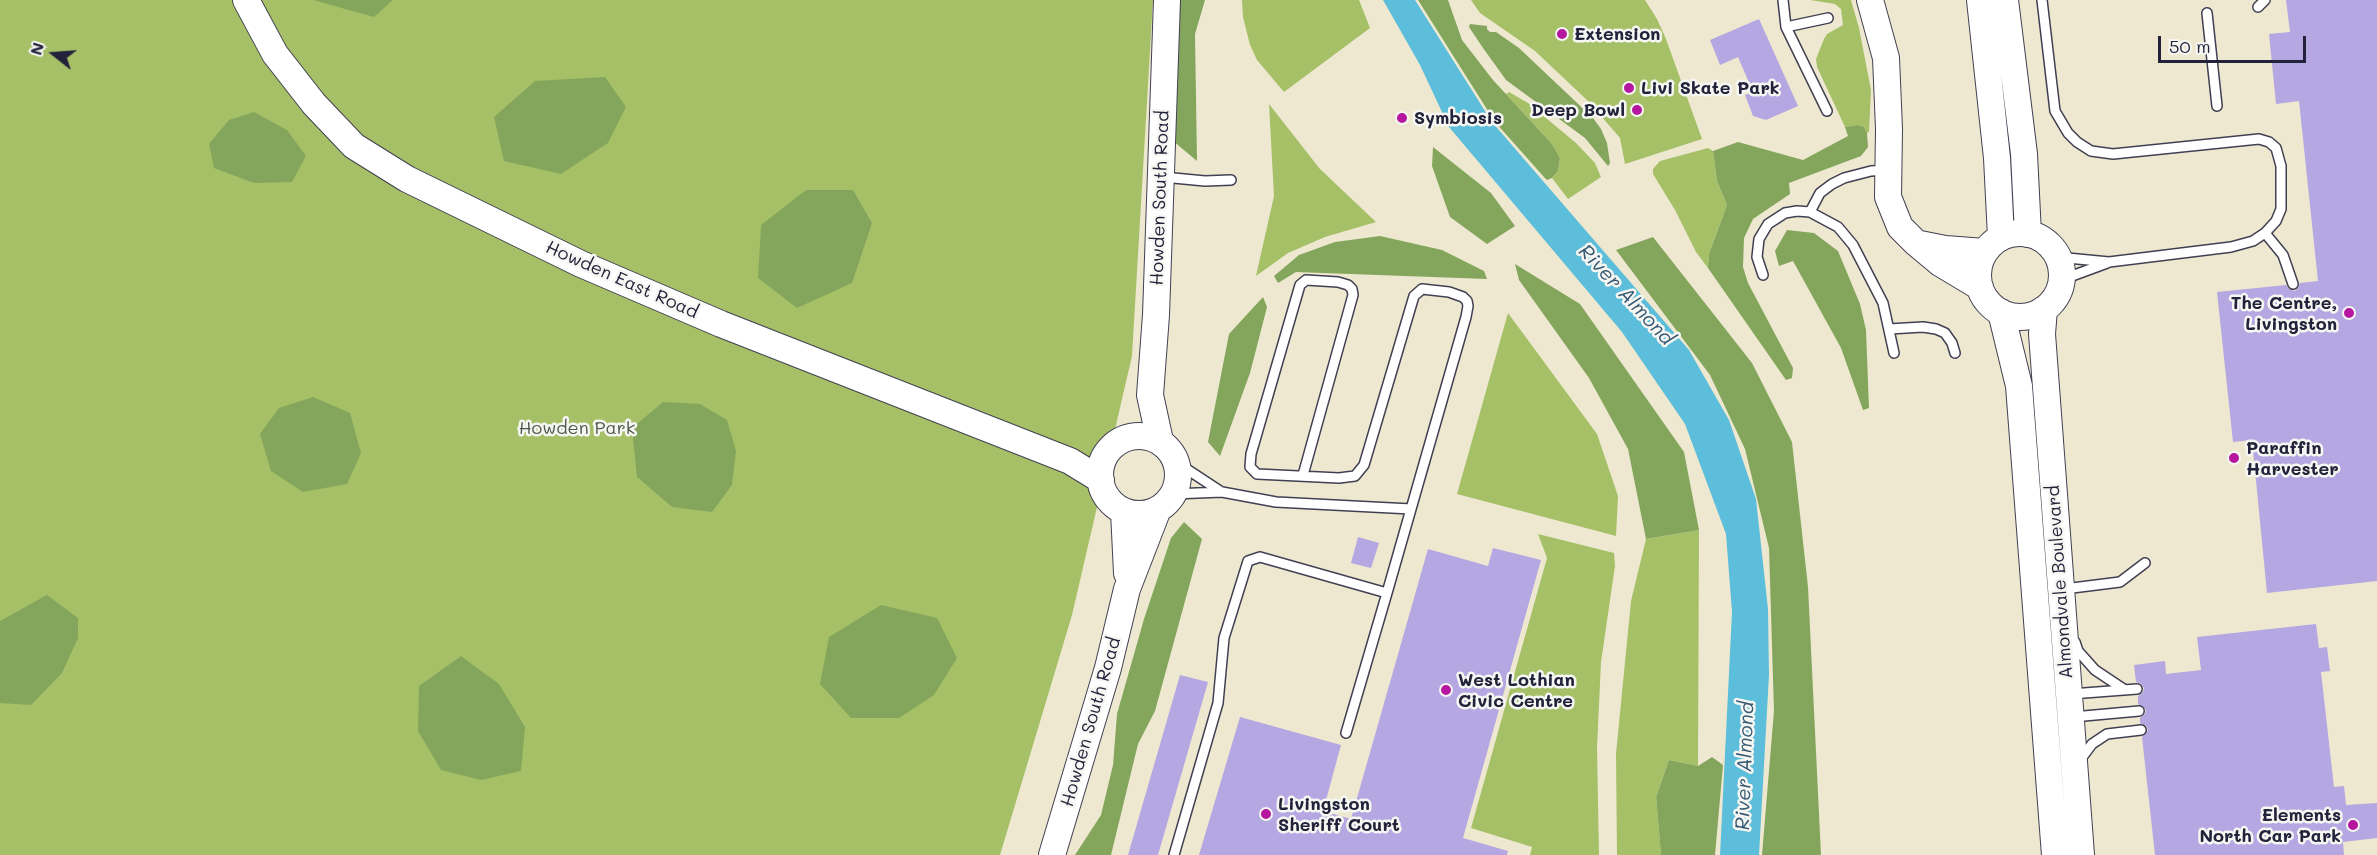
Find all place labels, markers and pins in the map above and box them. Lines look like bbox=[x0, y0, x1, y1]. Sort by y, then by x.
place label: Extension bbox=[1574, 23, 1660, 45]
marker: Extension bbox=[1555, 27, 1569, 41]
place label: Livi Skate Park bbox=[1641, 77, 1779, 99]
marker: Livi Skate Park bbox=[1622, 81, 1636, 95]
place label: Deep Bowl bbox=[1531, 99, 1625, 121]
marker: Deep Bowl bbox=[1630, 103, 1644, 117]
place label: Symbiosis bbox=[1414, 107, 1502, 129]
marker: Symbiosis bbox=[1395, 111, 1409, 125]
place label: The Centre, Livingston bbox=[2231, 292, 2337, 334]
marker: The Centre, Livingston bbox=[2342, 306, 2356, 320]
place label: Paraffin Harvester bbox=[2246, 437, 2339, 480]
marker: Paraffin Harvester bbox=[2227, 451, 2241, 465]
place label: West Lothian Civic Centre bbox=[1458, 669, 1575, 712]
marker: West Lothian Civic Centre bbox=[1439, 683, 1453, 697]
place label: Livingston Sheriff Court bbox=[1278, 793, 1400, 836]
place label: Elements North Car Park bbox=[2199, 804, 2341, 846]
marker: Livingston Sheriff Court bbox=[1259, 807, 1273, 821]
marker: Elements North Car Park bbox=[2346, 818, 2360, 832]

